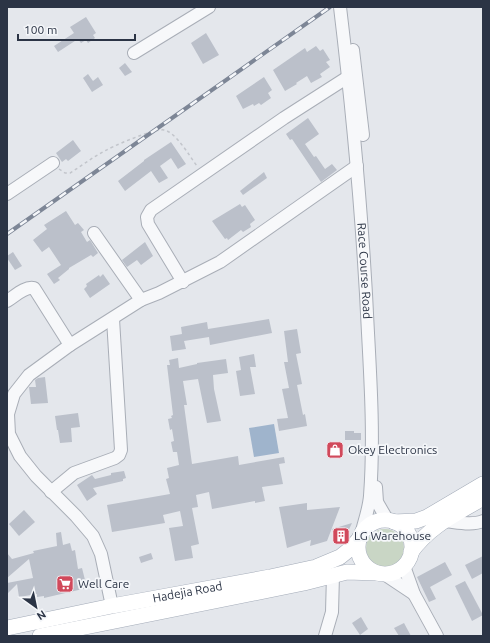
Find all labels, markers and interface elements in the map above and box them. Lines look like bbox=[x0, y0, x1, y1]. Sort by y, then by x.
scale bar bbox=[18, 16, 135, 42]
text: 100 m bbox=[24, 23, 57, 36]
street label: Race Course Road bbox=[355, 222, 374, 319]
shop icon: Okey Electronics bbox=[325, 440, 345, 460]
place label: Okey Electronics bbox=[348, 443, 437, 456]
building icon: LG Warehouse bbox=[331, 526, 351, 546]
place label: LG Warehouse bbox=[354, 529, 431, 542]
supermarket icon: Well Care bbox=[55, 574, 75, 594]
place label: Well Care bbox=[78, 577, 129, 590]
street label: Hadejia Road bbox=[151, 579, 223, 604]
north arrow bbox=[16, 587, 56, 627]
text: N bbox=[35, 608, 48, 623]

